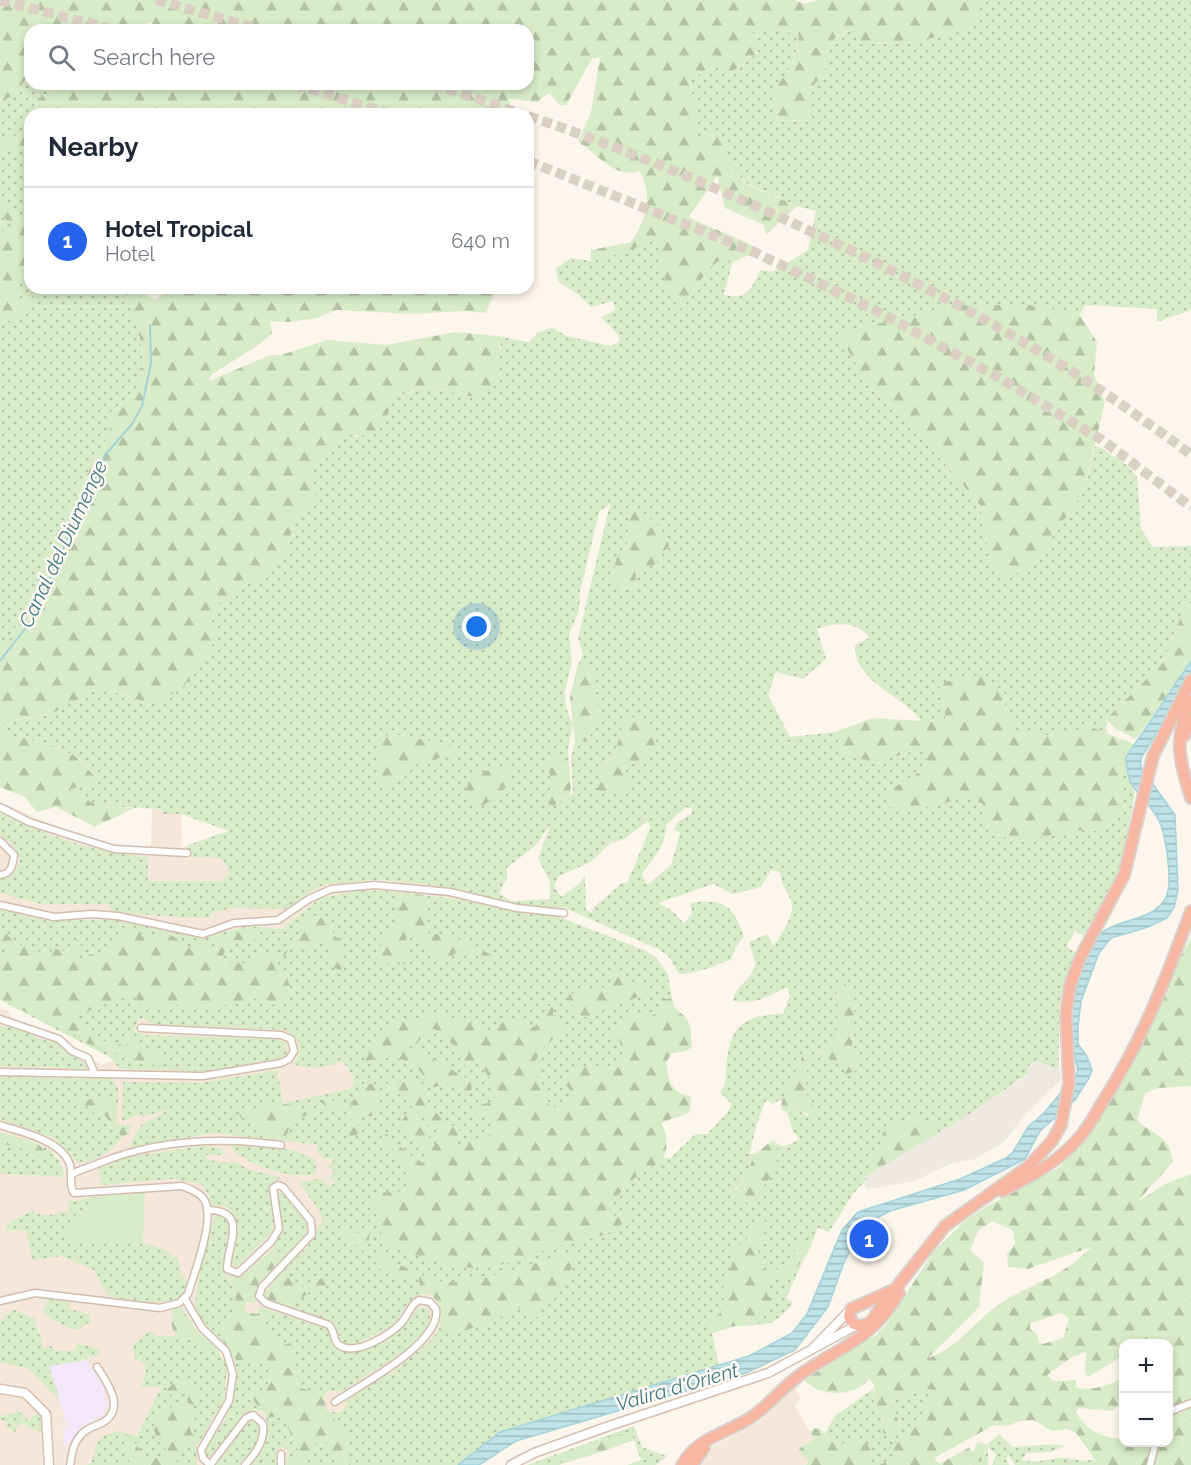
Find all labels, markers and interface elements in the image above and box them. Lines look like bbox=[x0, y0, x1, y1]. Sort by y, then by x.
search box bbox=[24, 24, 534, 90]
icon: search bbox=[45, 41, 78, 74]
text: Search here bbox=[93, 44, 215, 70]
text: Nearby bbox=[48, 132, 138, 162]
text: Hotel Tropical bbox=[105, 216, 253, 242]
text: 1 bbox=[63, 229, 72, 253]
text: 640 m bbox=[451, 229, 510, 253]
text: Hotel bbox=[105, 242, 155, 266]
water label: Canal del Diumenge bbox=[14, 456, 112, 631]
your location bbox=[462, 612, 491, 641]
pin: 1 bbox=[850, 1216, 888, 1262]
map controls bbox=[1119, 1339, 1173, 1447]
button: + bbox=[1119, 1339, 1173, 1393]
water label: Valira d'Orient bbox=[613, 1358, 742, 1416]
button: − bbox=[1119, 1393, 1173, 1447]

